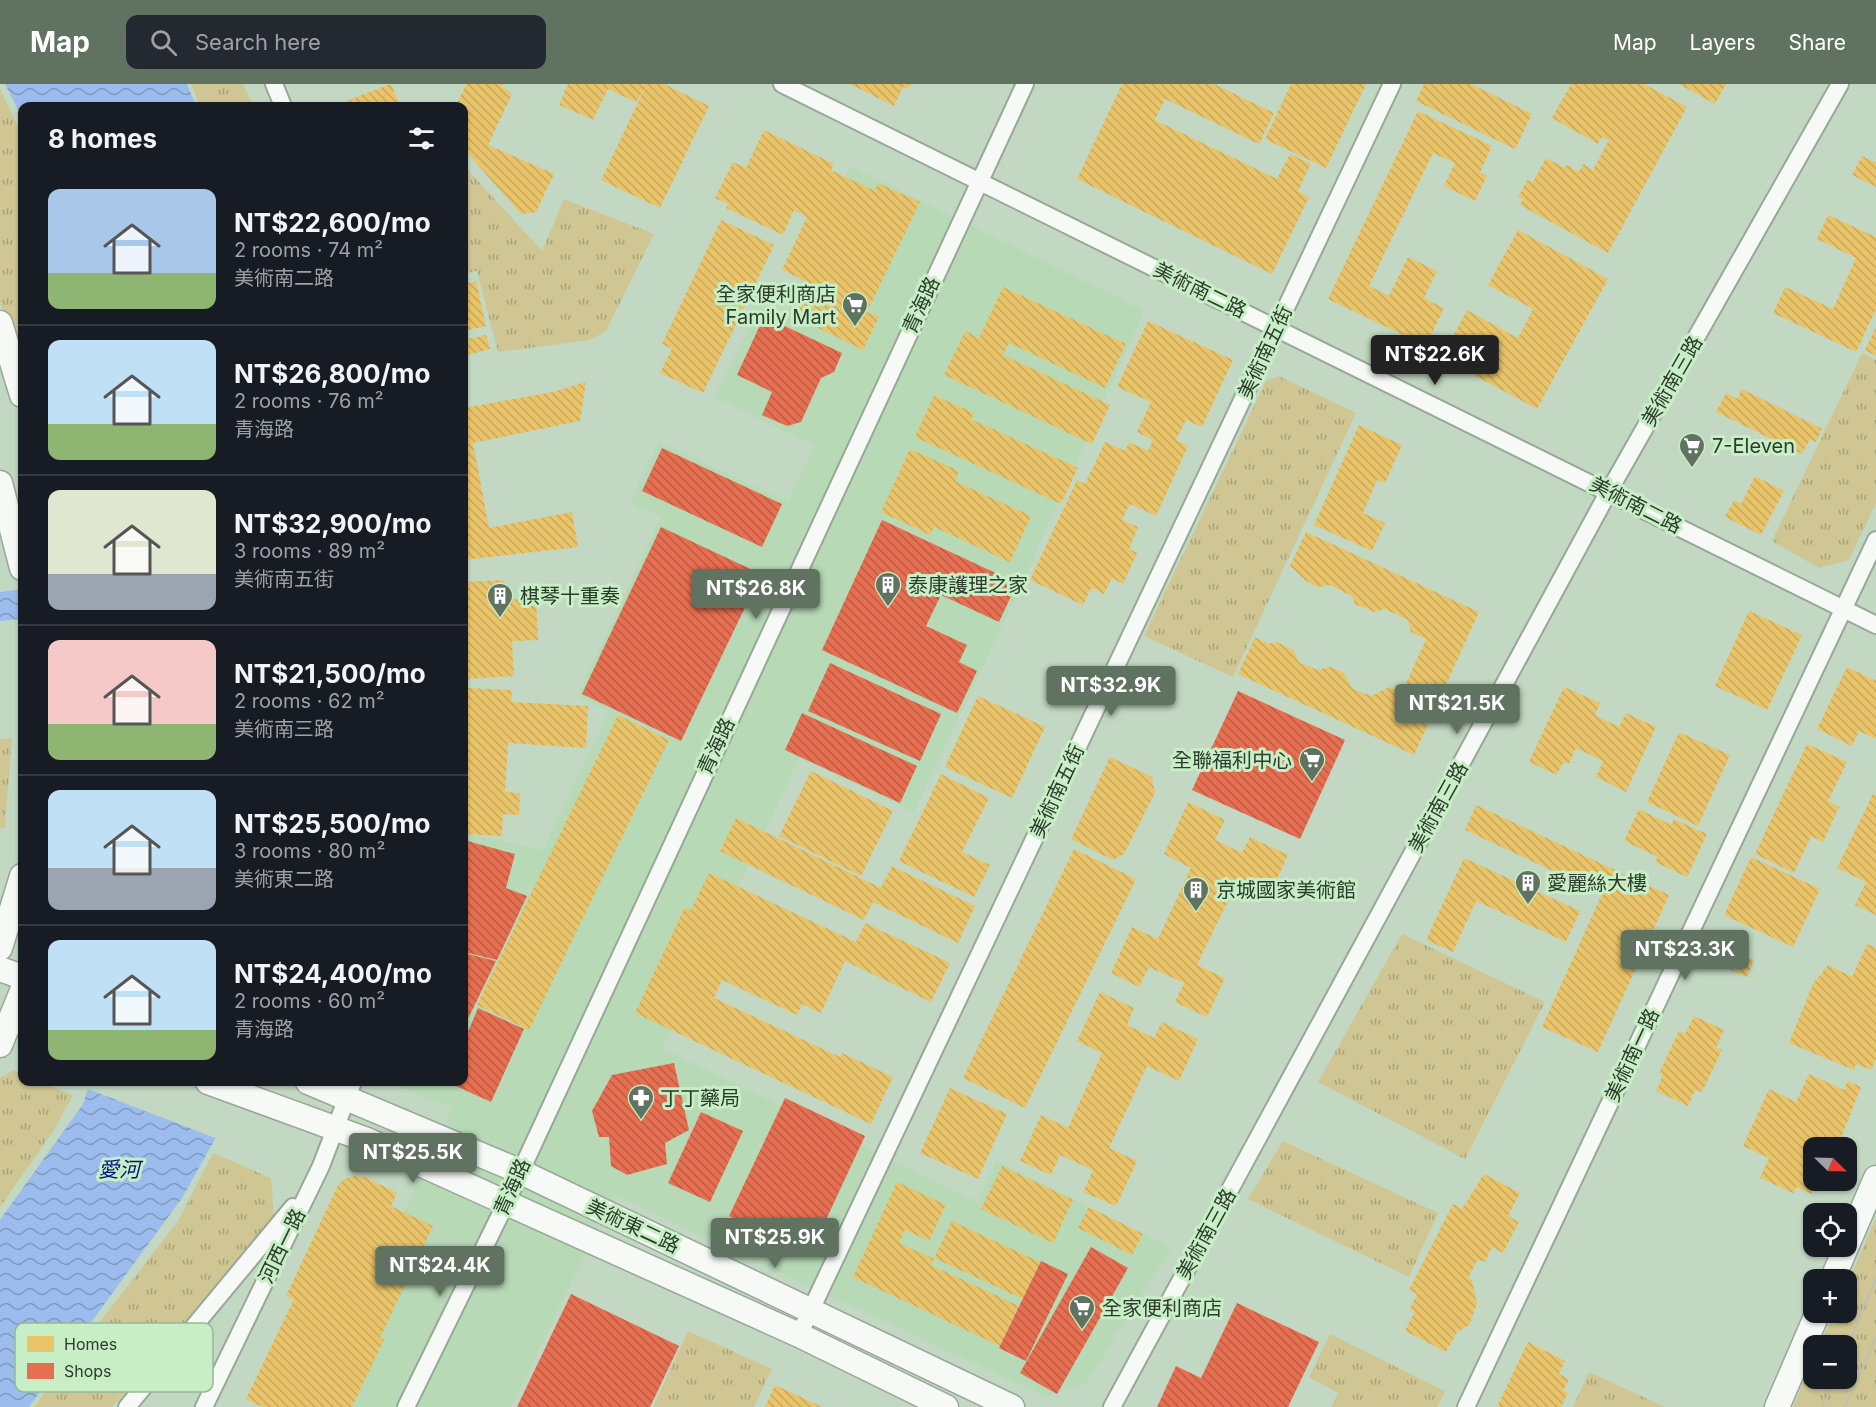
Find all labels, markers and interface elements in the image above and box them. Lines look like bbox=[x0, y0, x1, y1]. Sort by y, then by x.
search box bbox=[126, 15, 546, 69]
text: Map bbox=[30, 25, 90, 59]
icon: search bbox=[147, 26, 180, 59]
text: Search here bbox=[195, 29, 321, 55]
text: Map bbox=[1613, 30, 1657, 55]
text: Layers bbox=[1690, 30, 1756, 55]
text: Share bbox=[1789, 30, 1846, 55]
icon: filters bbox=[405, 122, 438, 155]
text: 8 homes bbox=[48, 123, 157, 154]
text: NT$22,600/mo bbox=[234, 207, 431, 238]
icon: home bbox=[96, 213, 168, 285]
text: 2 rooms · 74 m² bbox=[234, 238, 383, 262]
street label: 美術南二路 bbox=[1150, 257, 1250, 323]
text: 美術南二路 bbox=[234, 266, 334, 290]
street label: 青海路 bbox=[897, 273, 945, 337]
place label: 全家便利商店 Family Mart bbox=[716, 282, 836, 329]
supermarket icon: 全家便利商店 Family Mart bbox=[840, 290, 870, 328]
street label: 美術南五街 bbox=[1233, 302, 1297, 402]
street label: 美術南三路 bbox=[1637, 332, 1707, 430]
pin: NT$22.6K bbox=[1373, 335, 1497, 386]
text: NT$22.6K bbox=[1385, 342, 1485, 366]
text: NT$26,800/mo bbox=[234, 358, 430, 389]
icon: home bbox=[96, 364, 168, 436]
text: 2 rooms · 76 m² bbox=[234, 389, 383, 413]
text: 青海路 bbox=[234, 417, 294, 441]
supermarket icon: 7-Eleven bbox=[1677, 431, 1707, 469]
place label: 7-Eleven bbox=[1712, 434, 1795, 458]
street label: 美術南二路 bbox=[1586, 472, 1686, 538]
text: NT$32,900/mo bbox=[234, 508, 431, 539]
icon: home bbox=[96, 514, 168, 586]
text: 3 rooms · 89 m² bbox=[234, 539, 385, 563]
text: 美術南五街 bbox=[234, 567, 334, 591]
pin: NT$26.8K bbox=[694, 569, 818, 620]
building icon: 泰康護理之家 bbox=[873, 570, 903, 608]
place label: 泰康護理之家 bbox=[908, 573, 1028, 597]
text: NT$26.8K bbox=[706, 576, 806, 600]
building icon: 棋琴十重奏 bbox=[485, 581, 515, 619]
place label: 棋琴十重奏 bbox=[520, 584, 620, 608]
text: NT$21,500/mo bbox=[234, 658, 426, 689]
icon: home bbox=[96, 664, 168, 736]
pin: NT$32.9K bbox=[1049, 666, 1173, 717]
text: NT$32.9K bbox=[1061, 673, 1162, 697]
pin: NT$21.5K bbox=[1395, 684, 1519, 735]
text: 2 rooms · 62 m² bbox=[234, 689, 385, 713]
text: NT$21.5K bbox=[1409, 691, 1505, 715]
street label: 青海路 bbox=[692, 714, 740, 778]
text: 美術南三路 bbox=[234, 717, 334, 741]
street label: 美術南五街 bbox=[1025, 741, 1089, 841]
supermarket icon: 全聯福利中心 bbox=[1297, 745, 1327, 783]
place label: 全聯福利中心 bbox=[1172, 748, 1292, 772]
street label: 美術南三路 bbox=[1403, 757, 1473, 857]
text: NT$25,500/mo bbox=[234, 808, 431, 839]
icon: home bbox=[96, 814, 168, 886]
text: 3 rooms · 80 m² bbox=[234, 839, 385, 863]
text: 美術東二路 bbox=[234, 867, 334, 891]
building icon: 愛麗絲大樓 bbox=[1513, 868, 1543, 906]
place label: 愛麗絲大樓 bbox=[1547, 871, 1647, 895]
building icon: 京城國家美術館 bbox=[1181, 875, 1211, 913]
place label: 京城國家美術館 bbox=[1216, 878, 1356, 902]
pin: NT$23.3K bbox=[1623, 930, 1747, 981]
text: NT$23.3K bbox=[1635, 937, 1735, 961]
text: NT$24,400/mo bbox=[234, 958, 432, 989]
icon: home bbox=[96, 964, 168, 1036]
text: 2 rooms · 60 m² bbox=[234, 989, 385, 1013]
street label: 美術南一路 bbox=[1600, 1005, 1664, 1105]
text: 青海路 bbox=[234, 1017, 294, 1041]
pharmacy icon: 丁丁藥局 bbox=[626, 1083, 656, 1121]
place label: 丁丁藥局 bbox=[660, 1086, 740, 1110]
pin: NT$25.5K bbox=[351, 1133, 475, 1184]
north arrow bbox=[1803, 1137, 1857, 1191]
map controls bbox=[1803, 1137, 1857, 1389]
text: NT$25.5K bbox=[363, 1140, 463, 1164]
street label: 青海路 bbox=[489, 1155, 535, 1219]
water label: 愛河 bbox=[98, 1157, 144, 1182]
street label: 美術南三路 bbox=[1171, 1184, 1241, 1284]
street label: 美術東二路 bbox=[583, 1194, 683, 1258]
button: locate bbox=[1803, 1203, 1857, 1257]
street label: 河西一路 bbox=[254, 1205, 310, 1287]
pin: NT$25.9K bbox=[713, 1218, 837, 1269]
text: NT$25.9K bbox=[725, 1225, 825, 1249]
pin: NT$24.4K bbox=[378, 1246, 502, 1297]
text: NT$24.4K bbox=[389, 1253, 491, 1277]
button: + bbox=[1803, 1269, 1857, 1323]
supermarket icon: 全家便利商店 bbox=[1067, 1293, 1097, 1331]
place label: 全家便利商店 bbox=[1102, 1296, 1222, 1320]
legend bbox=[15, 1323, 213, 1392]
text: Homes bbox=[64, 1334, 117, 1354]
button: − bbox=[1803, 1335, 1857, 1389]
text: Shops bbox=[64, 1361, 112, 1381]

